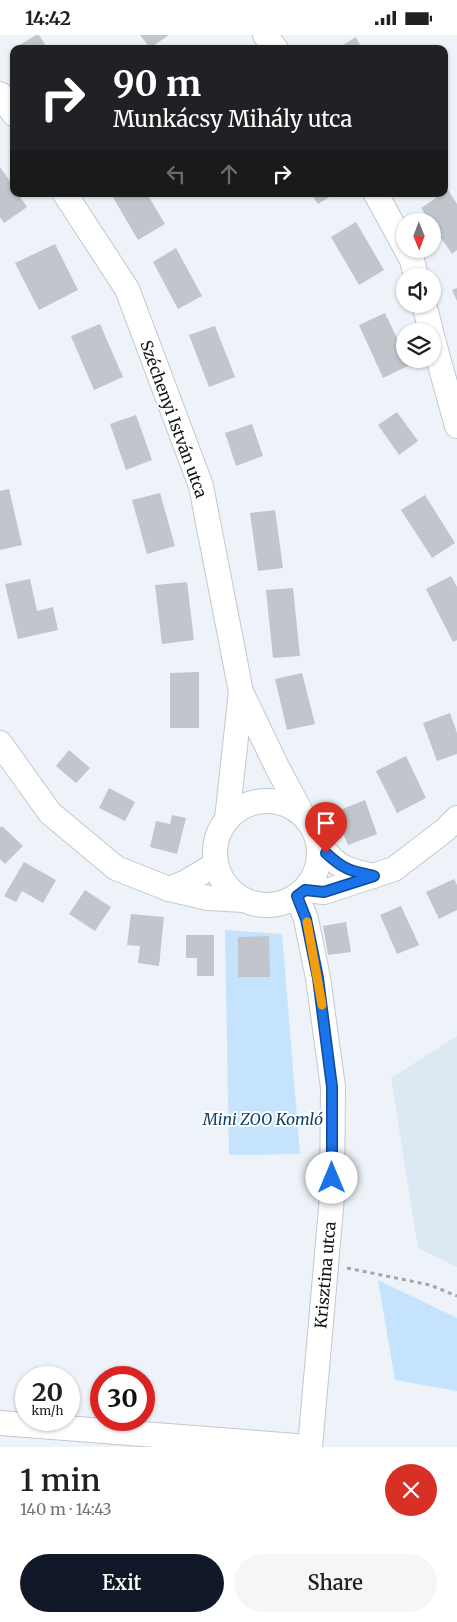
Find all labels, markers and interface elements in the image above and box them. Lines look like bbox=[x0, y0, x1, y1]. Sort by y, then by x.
text: 14:42 bbox=[25, 6, 71, 30]
text: 90 m bbox=[113, 62, 201, 106]
icon: right bbox=[30, 65, 95, 130]
text: Munkácsy Mihály utca bbox=[113, 105, 352, 133]
icon: left bbox=[162, 160, 190, 188]
icon: ahead bbox=[215, 160, 243, 188]
icon: right bbox=[268, 160, 296, 188]
north arrow bbox=[396, 213, 441, 257]
map controls bbox=[396, 213, 441, 368]
button: sound bbox=[396, 268, 441, 313]
button: layers bbox=[396, 323, 441, 368]
street label: Széchenyi István utca bbox=[136, 338, 212, 501]
pin bbox=[305, 802, 347, 853]
icon: arrive bbox=[312, 809, 340, 837]
park label: Mini ZOO Komló bbox=[202, 1109, 323, 1129]
position arrow bbox=[305, 1151, 357, 1203]
street label: Krisztina utca bbox=[310, 1220, 340, 1329]
speed limit sign: 30 bbox=[90, 1366, 155, 1431]
text: 20 bbox=[32, 1376, 63, 1408]
text: km/h bbox=[32, 1403, 63, 1418]
text: 1 min bbox=[20, 1461, 101, 1499]
button: close bbox=[385, 1464, 437, 1516]
text: 140 m · 14:43 bbox=[20, 1499, 112, 1519]
button: Exit bbox=[20, 1554, 224, 1612]
button: Share bbox=[234, 1554, 437, 1612]

